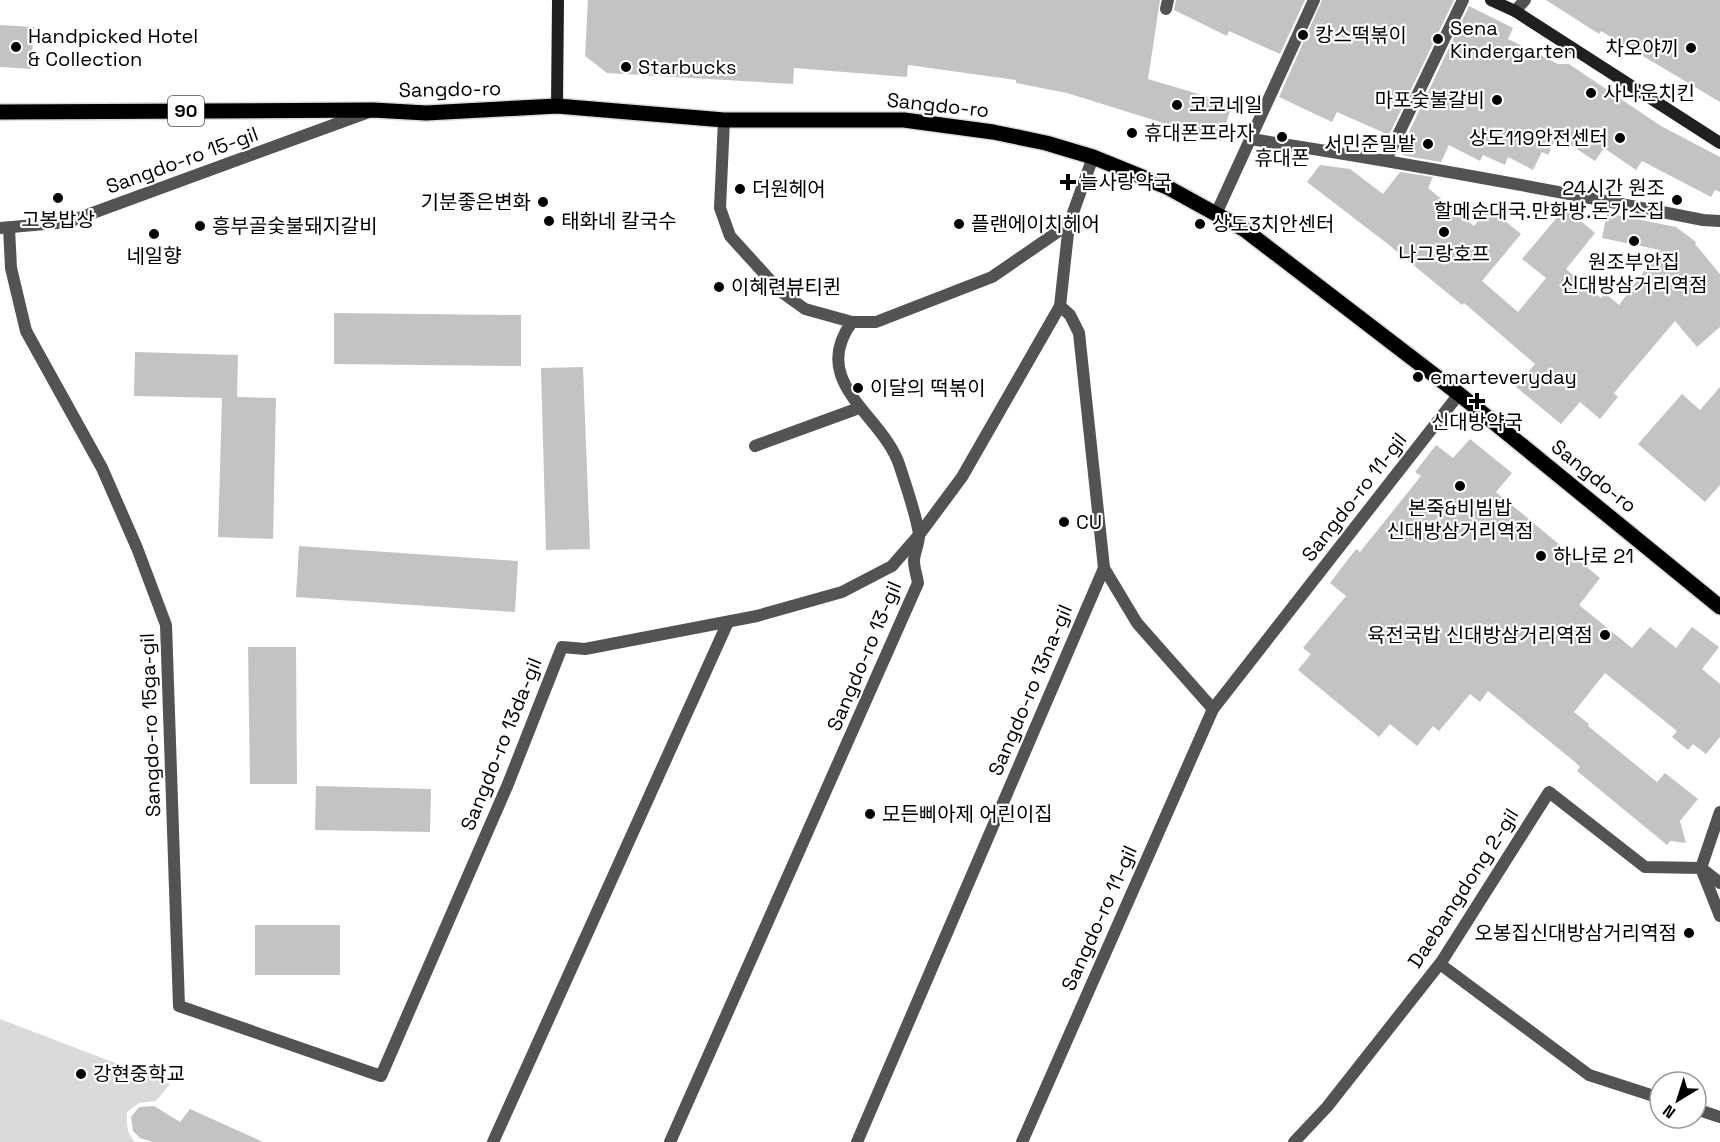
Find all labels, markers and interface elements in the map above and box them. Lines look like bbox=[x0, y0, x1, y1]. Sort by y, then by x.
place label: Sena Kindergarten bbox=[1450, 15, 1576, 64]
place label: 캉스떡볶이 bbox=[1315, 22, 1407, 48]
place label: Handpicked Hotel & Collection bbox=[28, 23, 198, 72]
marker: 캉스떡볶이 bbox=[1296, 28, 1310, 42]
marker: Sena Kindergarten bbox=[1431, 32, 1445, 46]
place label: 차오야끼 bbox=[1605, 35, 1679, 61]
marker: Handpicked Hotel & Collection bbox=[9, 40, 23, 54]
marker: 차오야끼 bbox=[1684, 41, 1698, 55]
place label: Starbucks bbox=[638, 54, 737, 80]
marker: Starbucks bbox=[619, 60, 633, 74]
street label: Sangdo-ro bbox=[398, 75, 502, 103]
place label: 사나운치킨 bbox=[1603, 80, 1695, 106]
marker: 사나운치킨 bbox=[1584, 86, 1598, 100]
street label: Sangdo-ro bbox=[886, 87, 990, 123]
place label: 마포숯불갈비 bbox=[1375, 87, 1485, 113]
place label: 코코네일 bbox=[1189, 92, 1263, 118]
marker: 마포숯불갈비 bbox=[1490, 93, 1504, 107]
road number: 90 bbox=[168, 96, 204, 126]
marker: 코코네일 bbox=[1170, 98, 1184, 112]
street label: Sangdo-ro 15-gil bbox=[102, 120, 262, 200]
place label: 휴대폰프라자 bbox=[1144, 120, 1254, 146]
place label: 상도119안전센터 bbox=[1469, 125, 1608, 151]
marker: 휴대폰프라자 bbox=[1125, 126, 1139, 140]
marker: 휴대폰 bbox=[1275, 130, 1289, 144]
place label: 서민준밀밭 bbox=[1324, 131, 1416, 157]
marker: 상도119안전센터 bbox=[1613, 131, 1627, 145]
marker: 서민준밀밭 bbox=[1421, 137, 1435, 151]
place label: 휴대폰 bbox=[1254, 145, 1310, 171]
place label: 늘사랑약국 bbox=[1080, 169, 1172, 195]
marker: 늘사랑약국 bbox=[1061, 175, 1075, 189]
place label: 24시간 원조 할메순대국.만화방.돈가스집 bbox=[1434, 175, 1665, 224]
place label: 더원헤어 bbox=[752, 176, 826, 202]
marker: 더원헤어 bbox=[733, 182, 747, 196]
place label: 기분좋은변화 bbox=[421, 189, 531, 215]
marker: 고봉밥상 bbox=[51, 191, 65, 205]
marker: 24시간 원조 할메순대국.만화방.돈가스집 bbox=[1670, 193, 1684, 207]
marker: 기분좋은변화 bbox=[536, 195, 550, 209]
place label: 고봉밥상 bbox=[21, 207, 95, 233]
place label: 태화네 칼국수 bbox=[561, 208, 677, 234]
place label: 플랜에이치헤어 bbox=[971, 211, 1100, 237]
place label: 상도3치안센터 bbox=[1212, 211, 1334, 237]
place label: 흥부골숯불돼지갈비 bbox=[212, 213, 378, 239]
marker: 태화네 칼국수 bbox=[542, 214, 556, 228]
marker: 플랜에이치헤어 bbox=[952, 217, 966, 231]
marker: 상도3치안센터 bbox=[1193, 217, 1207, 231]
marker: 흥부골숯불돼지갈비 bbox=[193, 219, 207, 233]
marker: 나그랑호프 bbox=[1437, 225, 1451, 239]
marker: 네일향 bbox=[147, 227, 161, 241]
marker: 원조부안집 신대방삼거리역점 bbox=[1627, 234, 1641, 248]
place label: 나그랑호프 bbox=[1398, 241, 1490, 267]
place label: 네일향 bbox=[126, 243, 182, 269]
place label: 원조부안집 신대방삼거리역점 bbox=[1560, 249, 1708, 298]
place label: 이혜련뷰티퀸 bbox=[731, 274, 841, 300]
marker: 이혜련뷰티퀸 bbox=[712, 280, 726, 294]
place label: emarteveryday bbox=[1430, 364, 1577, 390]
marker: emarteveryday bbox=[1411, 370, 1425, 384]
place label: 이달의 떡볶이 bbox=[870, 375, 986, 401]
marker: 이달의 떡볶이 bbox=[851, 381, 865, 395]
marker: 신대방약국 bbox=[1470, 394, 1484, 408]
place label: 신대방약국 bbox=[1431, 409, 1523, 435]
street label: Sangdo-ro 11-gil bbox=[1296, 427, 1412, 567]
street label: Sangdo-ro bbox=[1546, 434, 1642, 518]
marker: 본죽&비빔밥 신대방삼거리역점 bbox=[1453, 479, 1467, 493]
place label: 본죽&비빔밥 신대방삼거리역점 bbox=[1386, 495, 1534, 544]
place label: CU bbox=[1076, 509, 1102, 535]
marker: CU bbox=[1057, 515, 1071, 529]
place label: 하나로 21 bbox=[1553, 543, 1634, 569]
marker: 하나로 21 bbox=[1534, 549, 1548, 563]
street label: Sangdo-ro 13-gil bbox=[821, 577, 907, 735]
street label: Sangdo-ro 13na-gil bbox=[982, 600, 1078, 780]
place label: 육전국밥 신대방삼거리역점 bbox=[1367, 622, 1593, 648]
marker: 육전국밥 신대방삼거리역점 bbox=[1598, 628, 1612, 642]
street label: Sangdo-ro 15ga-gil bbox=[134, 633, 166, 817]
street label: Sangdo-ro 13da-gil bbox=[454, 654, 548, 834]
place label: 모든삐아제 어린이집 bbox=[882, 801, 1053, 827]
street label: Daebangdong 2-gil bbox=[1402, 803, 1524, 973]
marker: 모든삐아제 어린이집 bbox=[863, 807, 877, 821]
street label: Sangdo-ro 11-gil bbox=[1055, 841, 1143, 995]
place label: 오봉집신대방삼거리역점 bbox=[1475, 920, 1677, 946]
marker: 오봉집신대방삼거리역점 bbox=[1682, 926, 1696, 940]
place label: 강현중학교 bbox=[93, 1061, 185, 1087]
marker: 강현중학교 bbox=[74, 1067, 88, 1081]
north arrow bbox=[1648, 1070, 1708, 1130]
text: N bbox=[1658, 1100, 1680, 1123]

